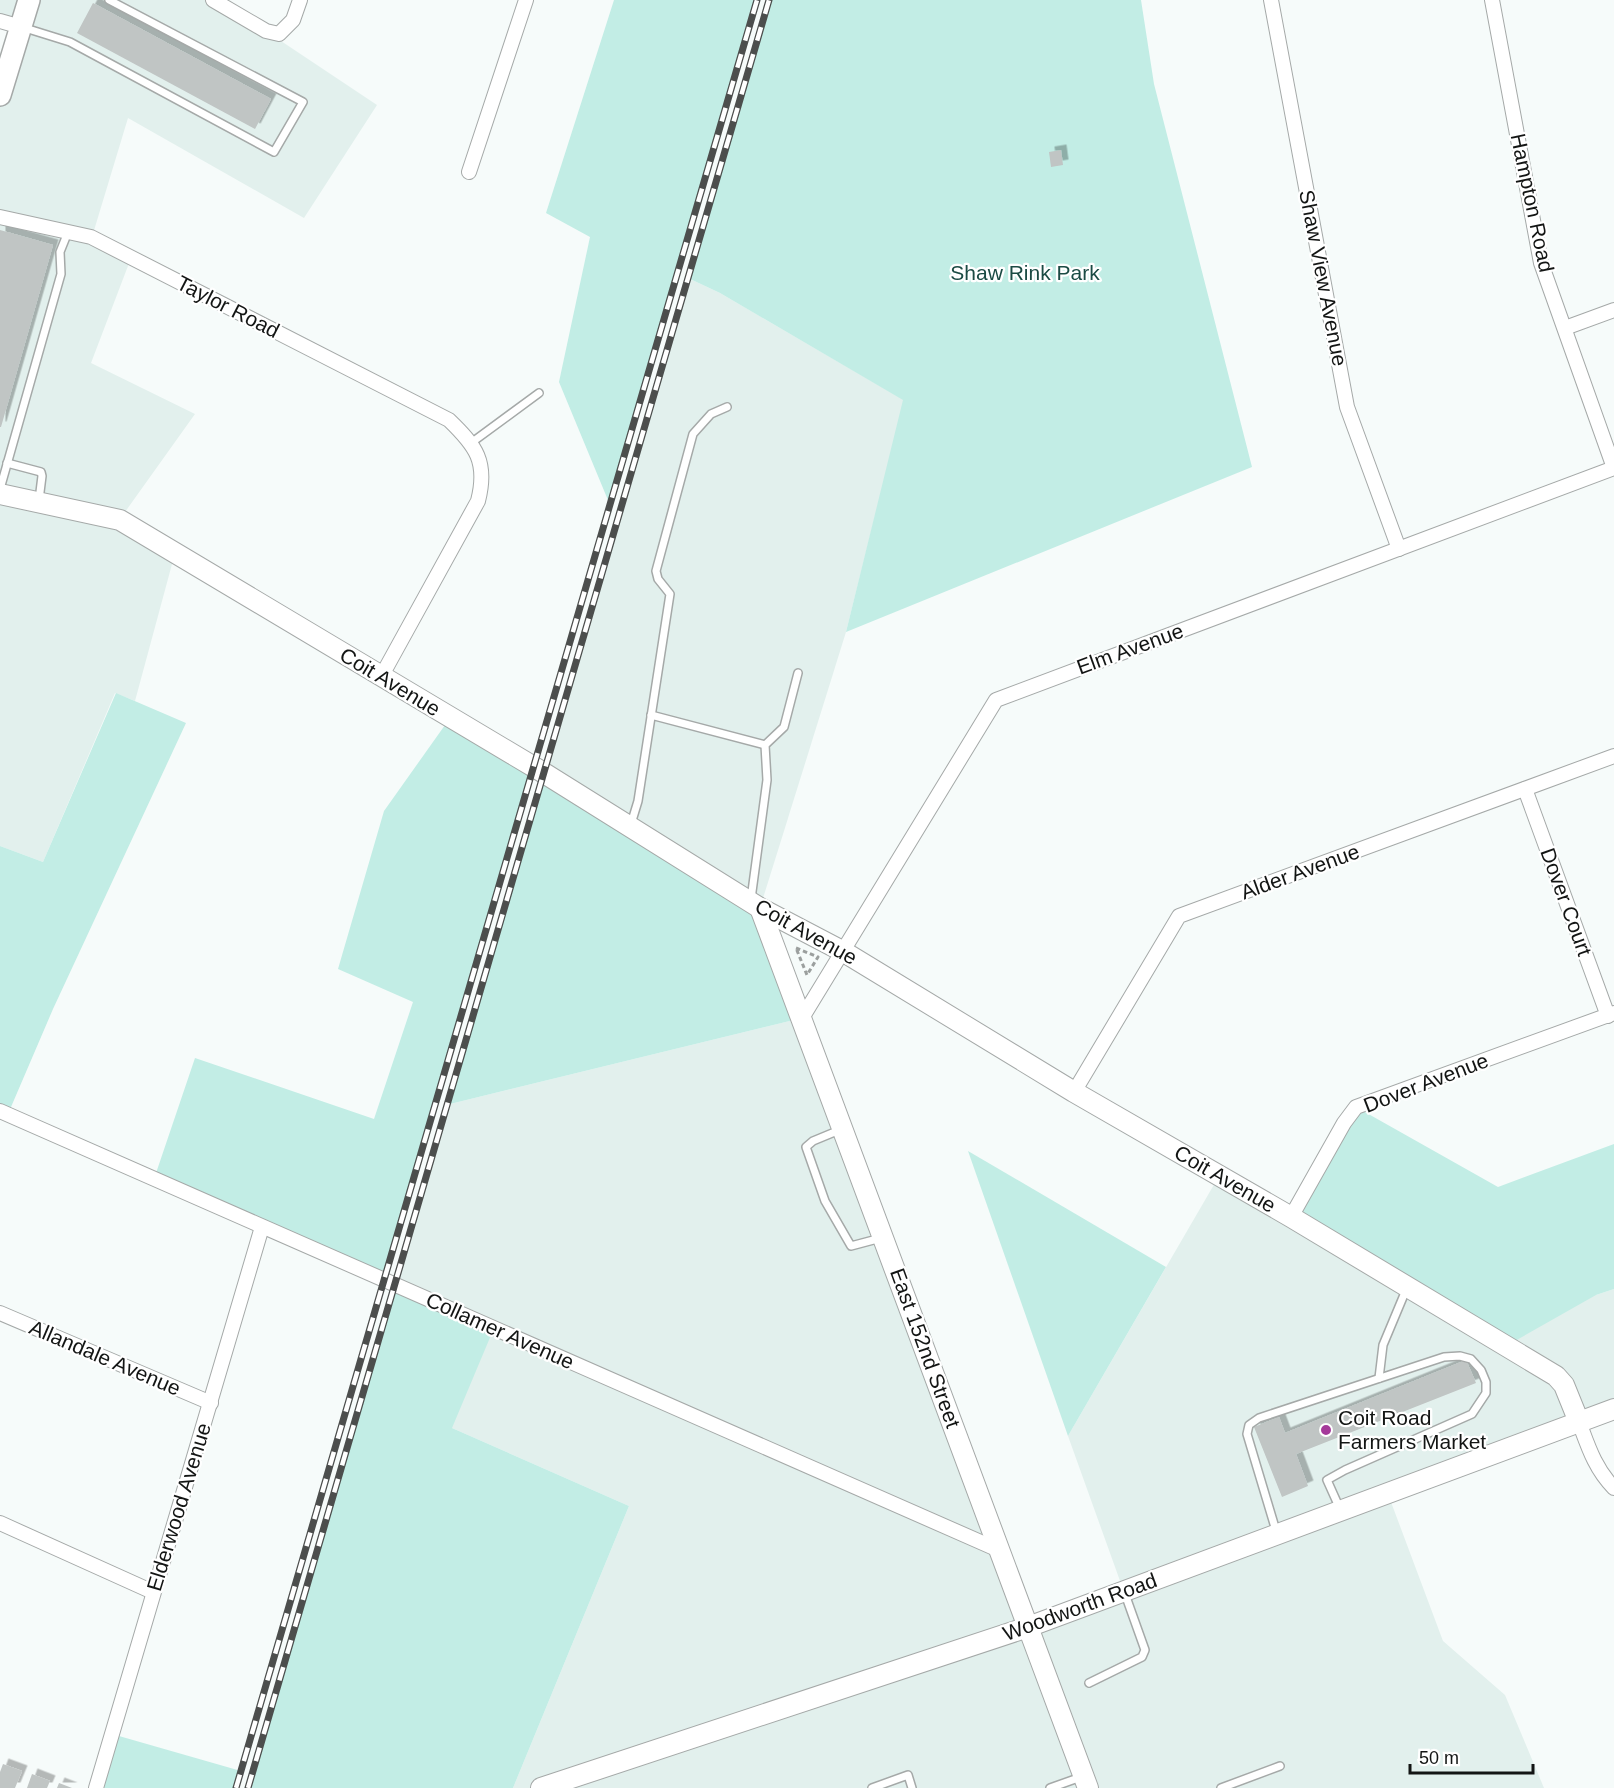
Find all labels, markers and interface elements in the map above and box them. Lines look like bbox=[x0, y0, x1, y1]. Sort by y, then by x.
street label: Hampton Road bbox=[1507, 131, 1558, 274]
street label: Shaw View Avenue bbox=[1295, 188, 1352, 368]
park label: Shaw Rink Park bbox=[950, 261, 1100, 284]
street label: Taylor Road bbox=[173, 271, 283, 342]
street label: Elm Avenue bbox=[1073, 619, 1186, 678]
street label: Coit Avenue bbox=[336, 643, 445, 720]
street label: Alder Avenue bbox=[1237, 839, 1362, 904]
street label: Dover Court bbox=[1536, 845, 1597, 959]
street label: Coit Avenue bbox=[751, 894, 861, 969]
street label: Dover Avenue bbox=[1360, 1048, 1491, 1117]
street label: Coit Avenue bbox=[1171, 1140, 1280, 1217]
street label: East 152nd Street bbox=[886, 1265, 965, 1431]
street label: Collamer Avenue bbox=[423, 1288, 578, 1373]
street label: Allandale Avenue bbox=[26, 1315, 184, 1400]
place label: Coit Road Farmers Market bbox=[1338, 1406, 1486, 1453]
street label: Elderwood Avenue bbox=[142, 1420, 215, 1594]
marker: Coit Road Farmers Market bbox=[1319, 1423, 1333, 1437]
street label: Woodworth Road bbox=[1000, 1568, 1160, 1645]
scale bar bbox=[1410, 1737, 1533, 1775]
text: 50 m bbox=[1419, 1748, 1459, 1768]

